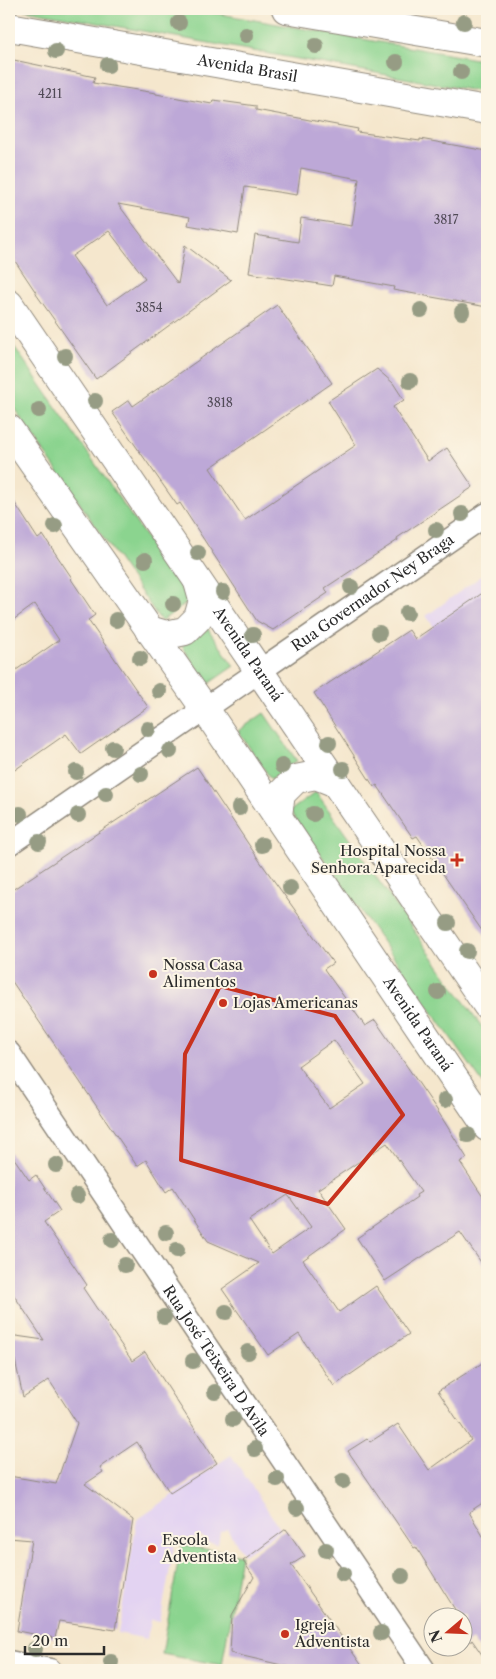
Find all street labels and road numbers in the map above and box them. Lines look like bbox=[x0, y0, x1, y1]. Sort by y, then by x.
street label: Avenida Brasil bbox=[195, 50, 300, 86]
street label: Rua Governador Ney Braga bbox=[287, 530, 457, 655]
street label: Avenida Paraná bbox=[209, 602, 287, 705]
street label: Avenida Paraná bbox=[379, 972, 457, 1075]
street label: Rua José Teixeira D Avila bbox=[159, 1281, 274, 1440]

